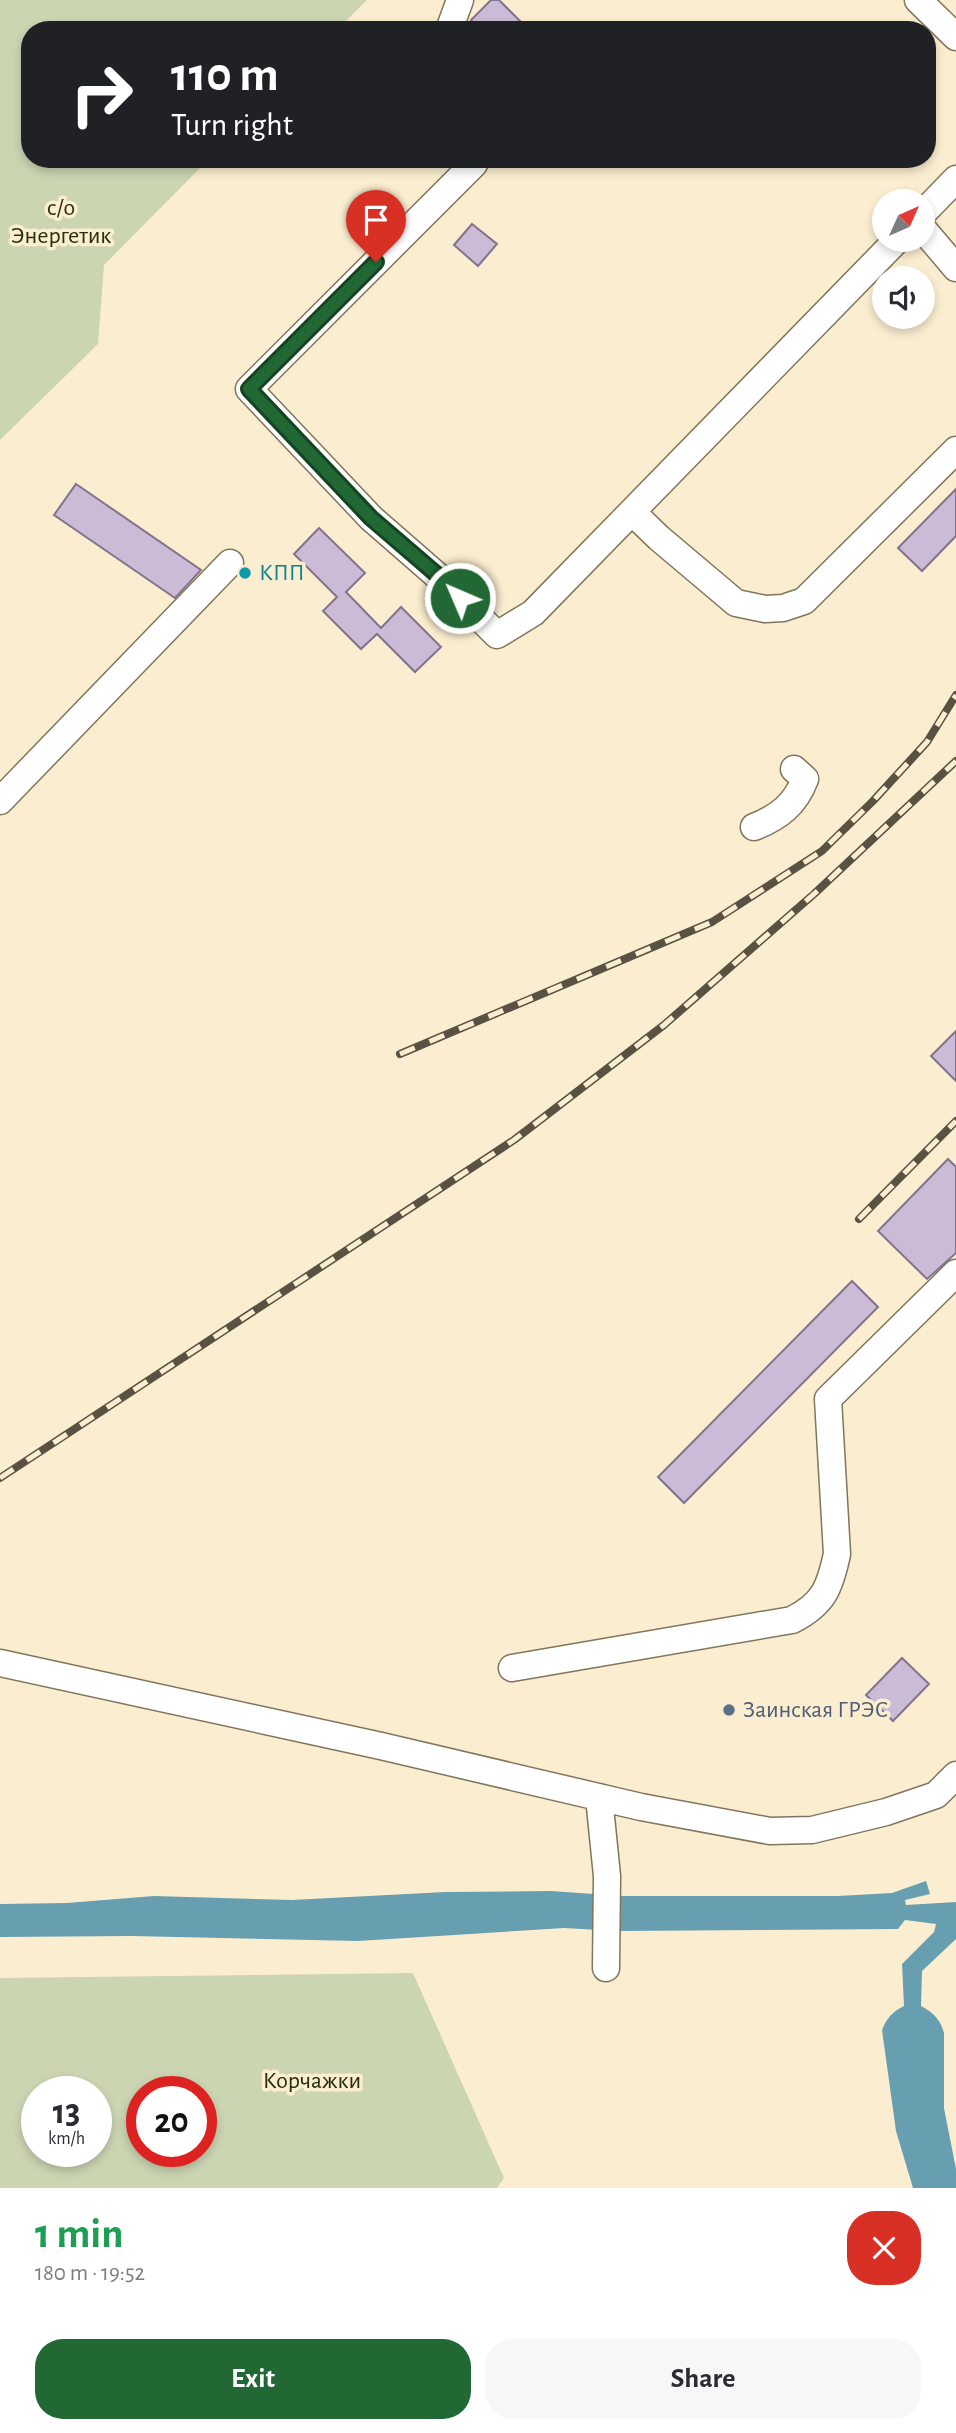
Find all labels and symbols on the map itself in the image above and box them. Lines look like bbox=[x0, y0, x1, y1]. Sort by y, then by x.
north arrow bbox=[872, 189, 934, 252]
pin bbox=[346, 190, 406, 262]
park label: с/о Энергетик bbox=[11, 196, 111, 248]
place label: КПП bbox=[259, 561, 305, 585]
position arrow bbox=[423, 561, 497, 635]
marker: КПП bbox=[237, 565, 253, 581]
place label: Заинская ГРЭС bbox=[743, 1698, 888, 1722]
marker: Заинская ГРЭС bbox=[721, 1702, 737, 1718]
park label: Корчажки bbox=[263, 2069, 361, 2093]
speed limit sign: 20 bbox=[126, 2076, 217, 2167]

